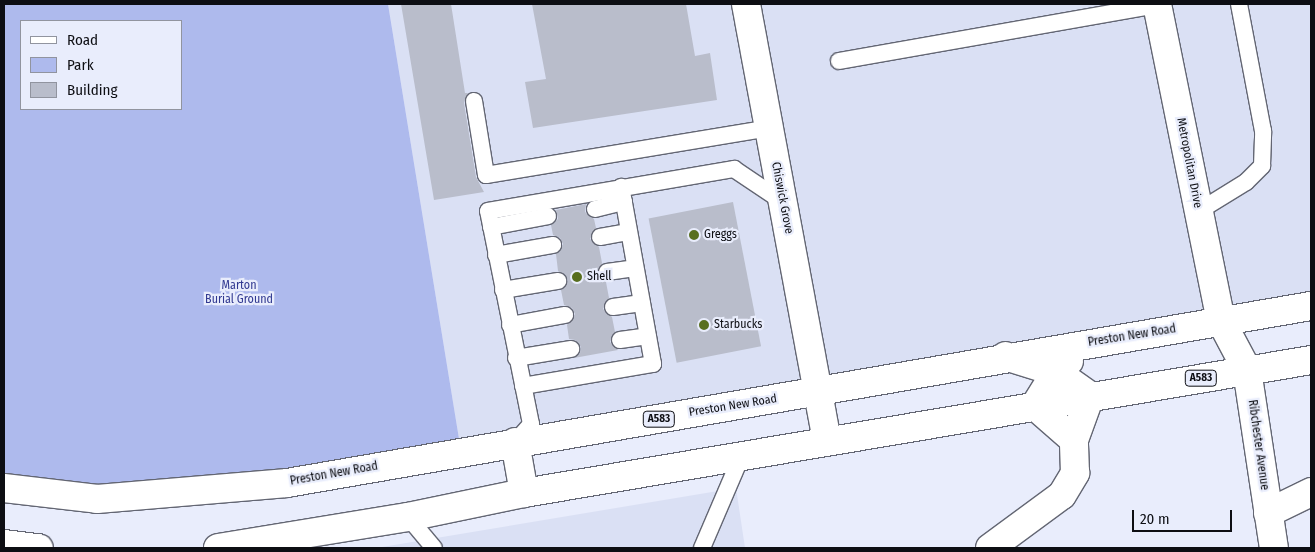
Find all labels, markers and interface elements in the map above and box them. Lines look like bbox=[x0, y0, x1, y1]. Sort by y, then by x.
legend bbox=[20, 20, 182, 110]
text: Road bbox=[67, 31, 98, 49]
text: Park bbox=[67, 56, 94, 74]
text: Building bbox=[67, 81, 118, 99]
street label: Metropolitan Drive bbox=[1173, 117, 1205, 209]
street label: Chiswick Grove bbox=[768, 161, 796, 235]
place label: Greggs bbox=[704, 228, 737, 242]
marker: Greggs bbox=[688, 229, 700, 241]
place label: Shell bbox=[587, 270, 612, 284]
marker: Shell bbox=[571, 271, 583, 283]
park label: Marton Burial Ground bbox=[205, 279, 273, 307]
place label: Starbucks bbox=[714, 318, 762, 332]
marker: Starbucks bbox=[698, 319, 710, 331]
street label: Preston New Road bbox=[1087, 322, 1177, 350]
road number: A583 bbox=[1185, 369, 1217, 386]
street label: Preston New Road bbox=[688, 392, 778, 420]
street label: Ribchester Avenue bbox=[1245, 399, 1271, 491]
road number: A583 bbox=[643, 410, 675, 428]
street label: Preston New Road bbox=[289, 459, 379, 489]
scale bar bbox=[1135, 500, 1235, 532]
text: 20 m bbox=[1140, 510, 1170, 528]

